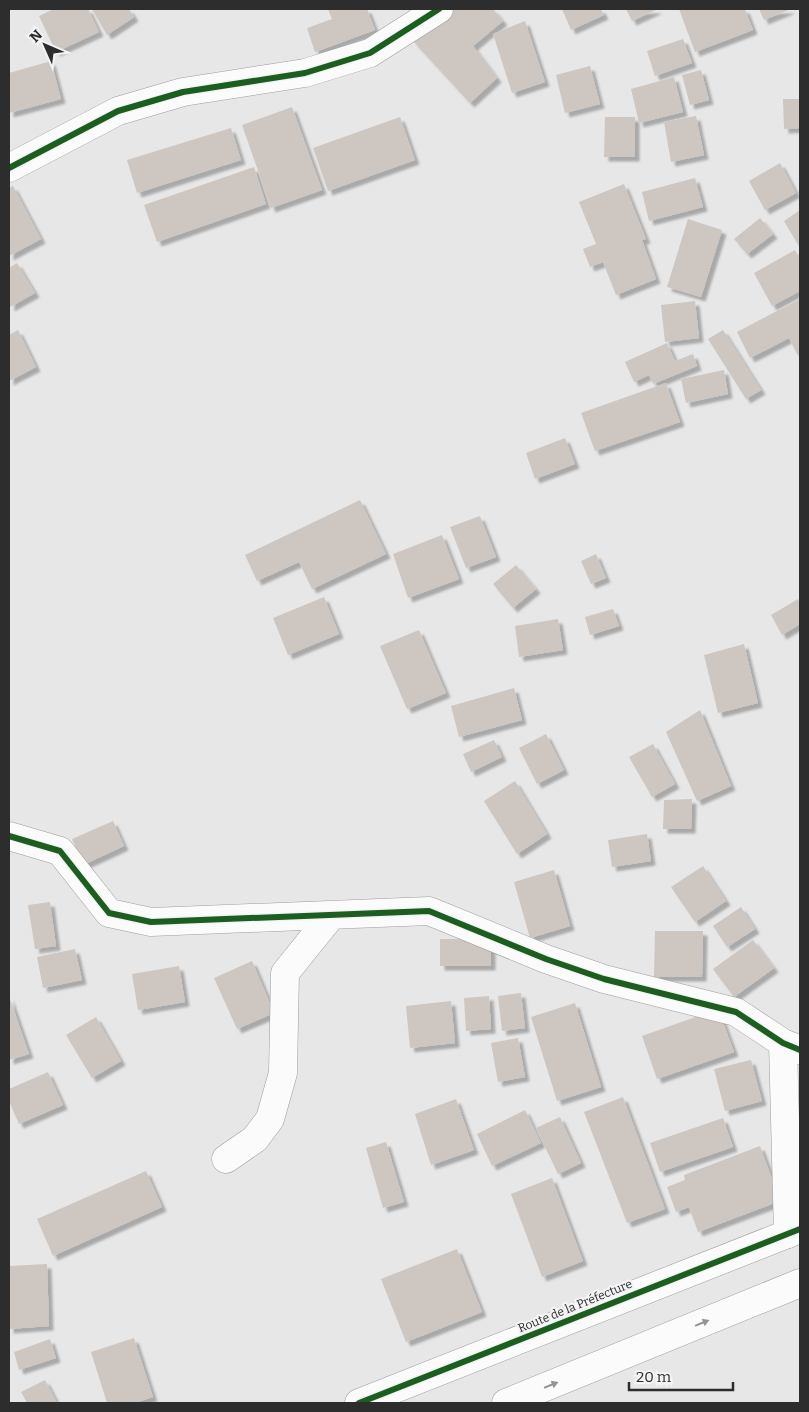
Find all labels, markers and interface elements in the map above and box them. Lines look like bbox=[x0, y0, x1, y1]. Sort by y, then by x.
north arrow bbox=[20, 20, 70, 70]
text: N bbox=[26, 26, 46, 46]
street label: Route de la Préfecture bbox=[516, 1277, 634, 1335]
one-way arrow bbox=[695, 1319, 709, 1327]
scale bar bbox=[629, 1360, 733, 1392]
text: 20 m bbox=[636, 1368, 672, 1386]
one-way arrow bbox=[544, 1381, 559, 1389]

